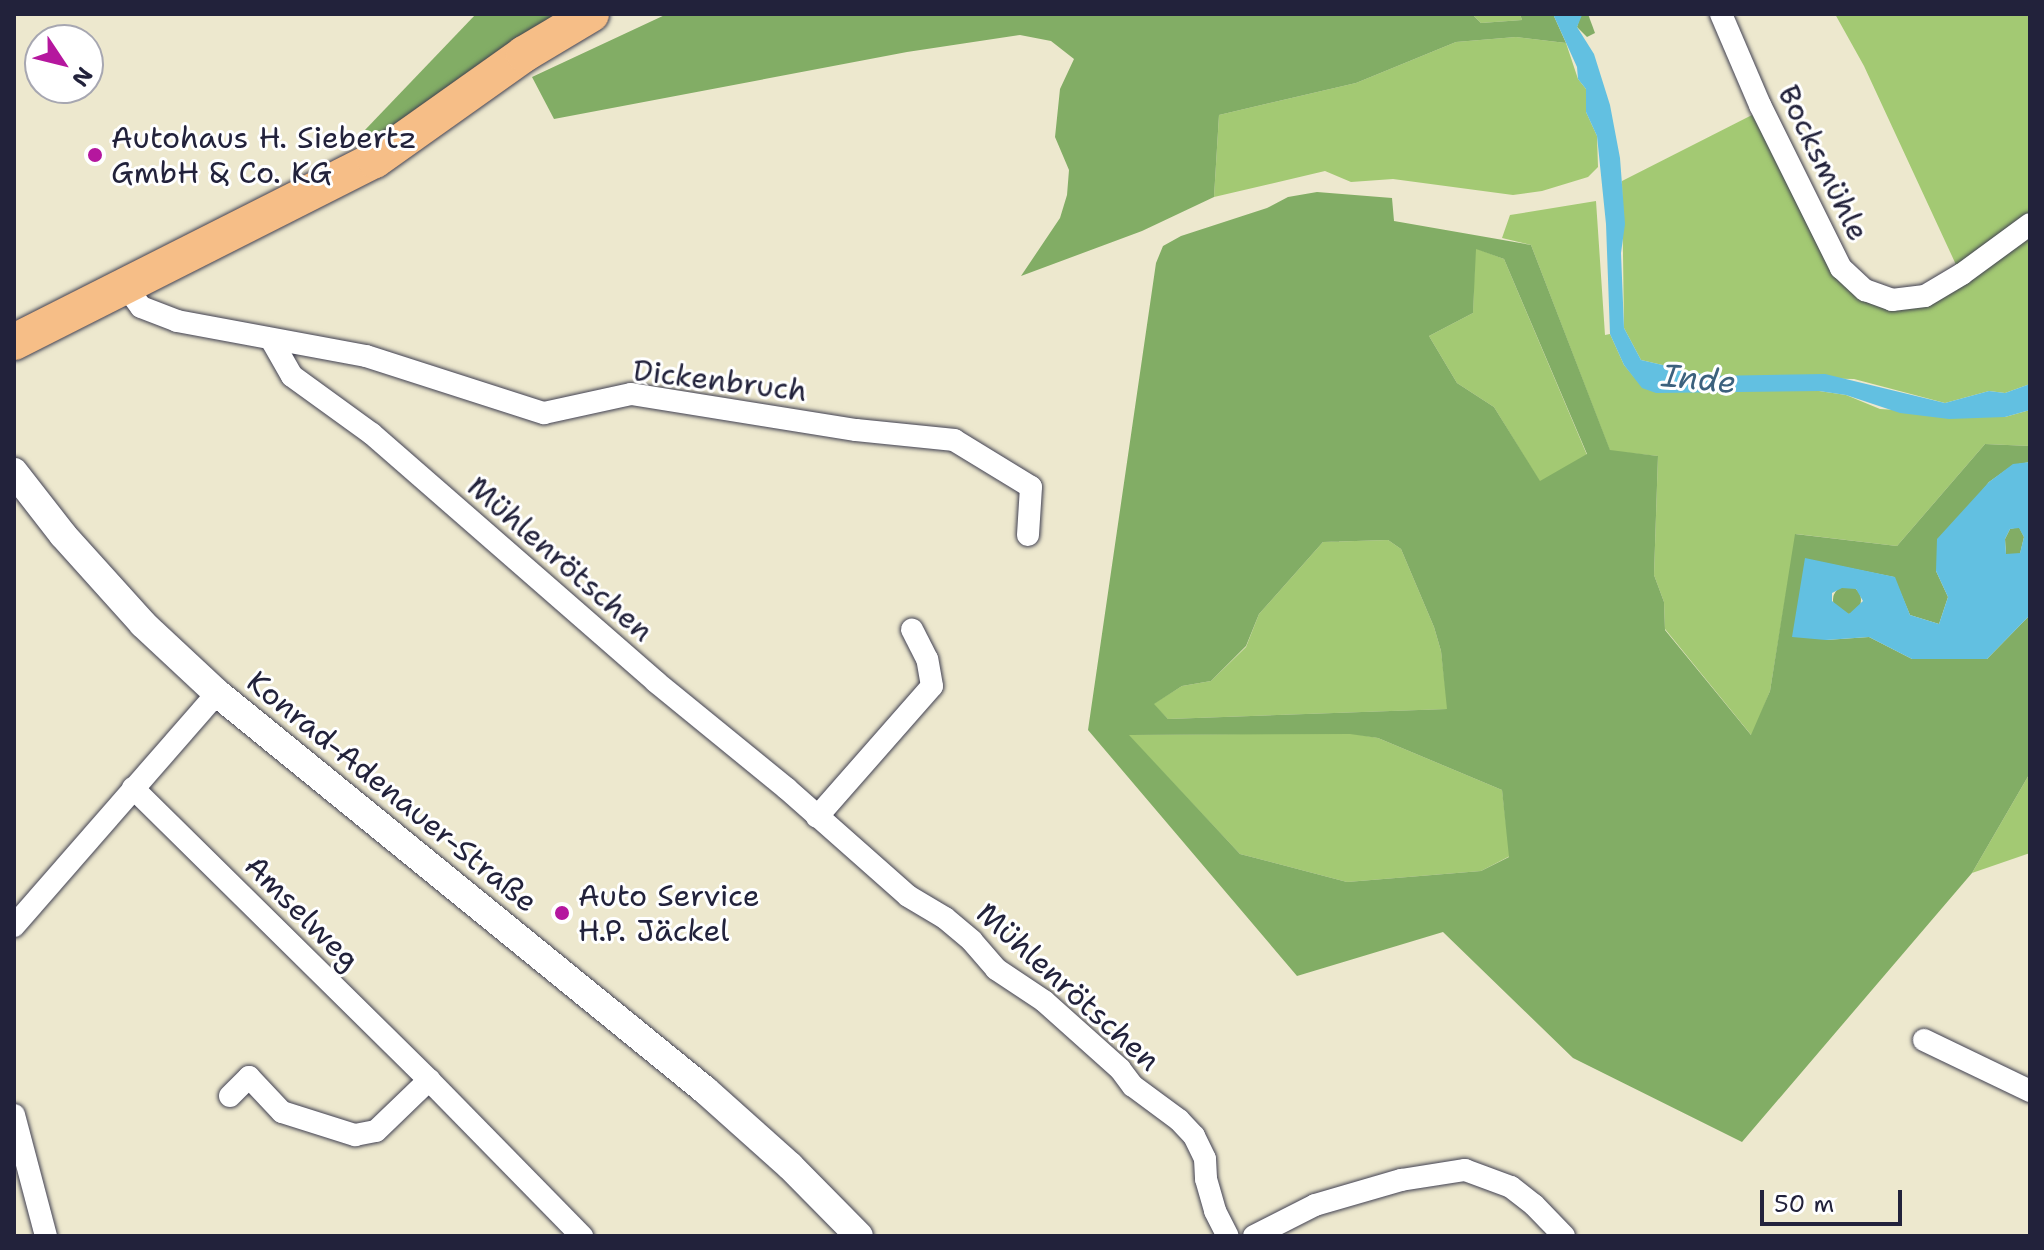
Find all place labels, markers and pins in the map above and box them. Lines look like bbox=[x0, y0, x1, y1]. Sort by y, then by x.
place label: Autohaus H. Siebertz GmbH & Co. KG bbox=[111, 120, 417, 190]
marker: Autohaus H. Siebertz GmbH & Co. KG bbox=[86, 146, 104, 164]
place label: Auto Service H.P. Jäckel bbox=[578, 878, 760, 948]
marker: Auto Service H.P. Jäckel bbox=[553, 904, 571, 922]

